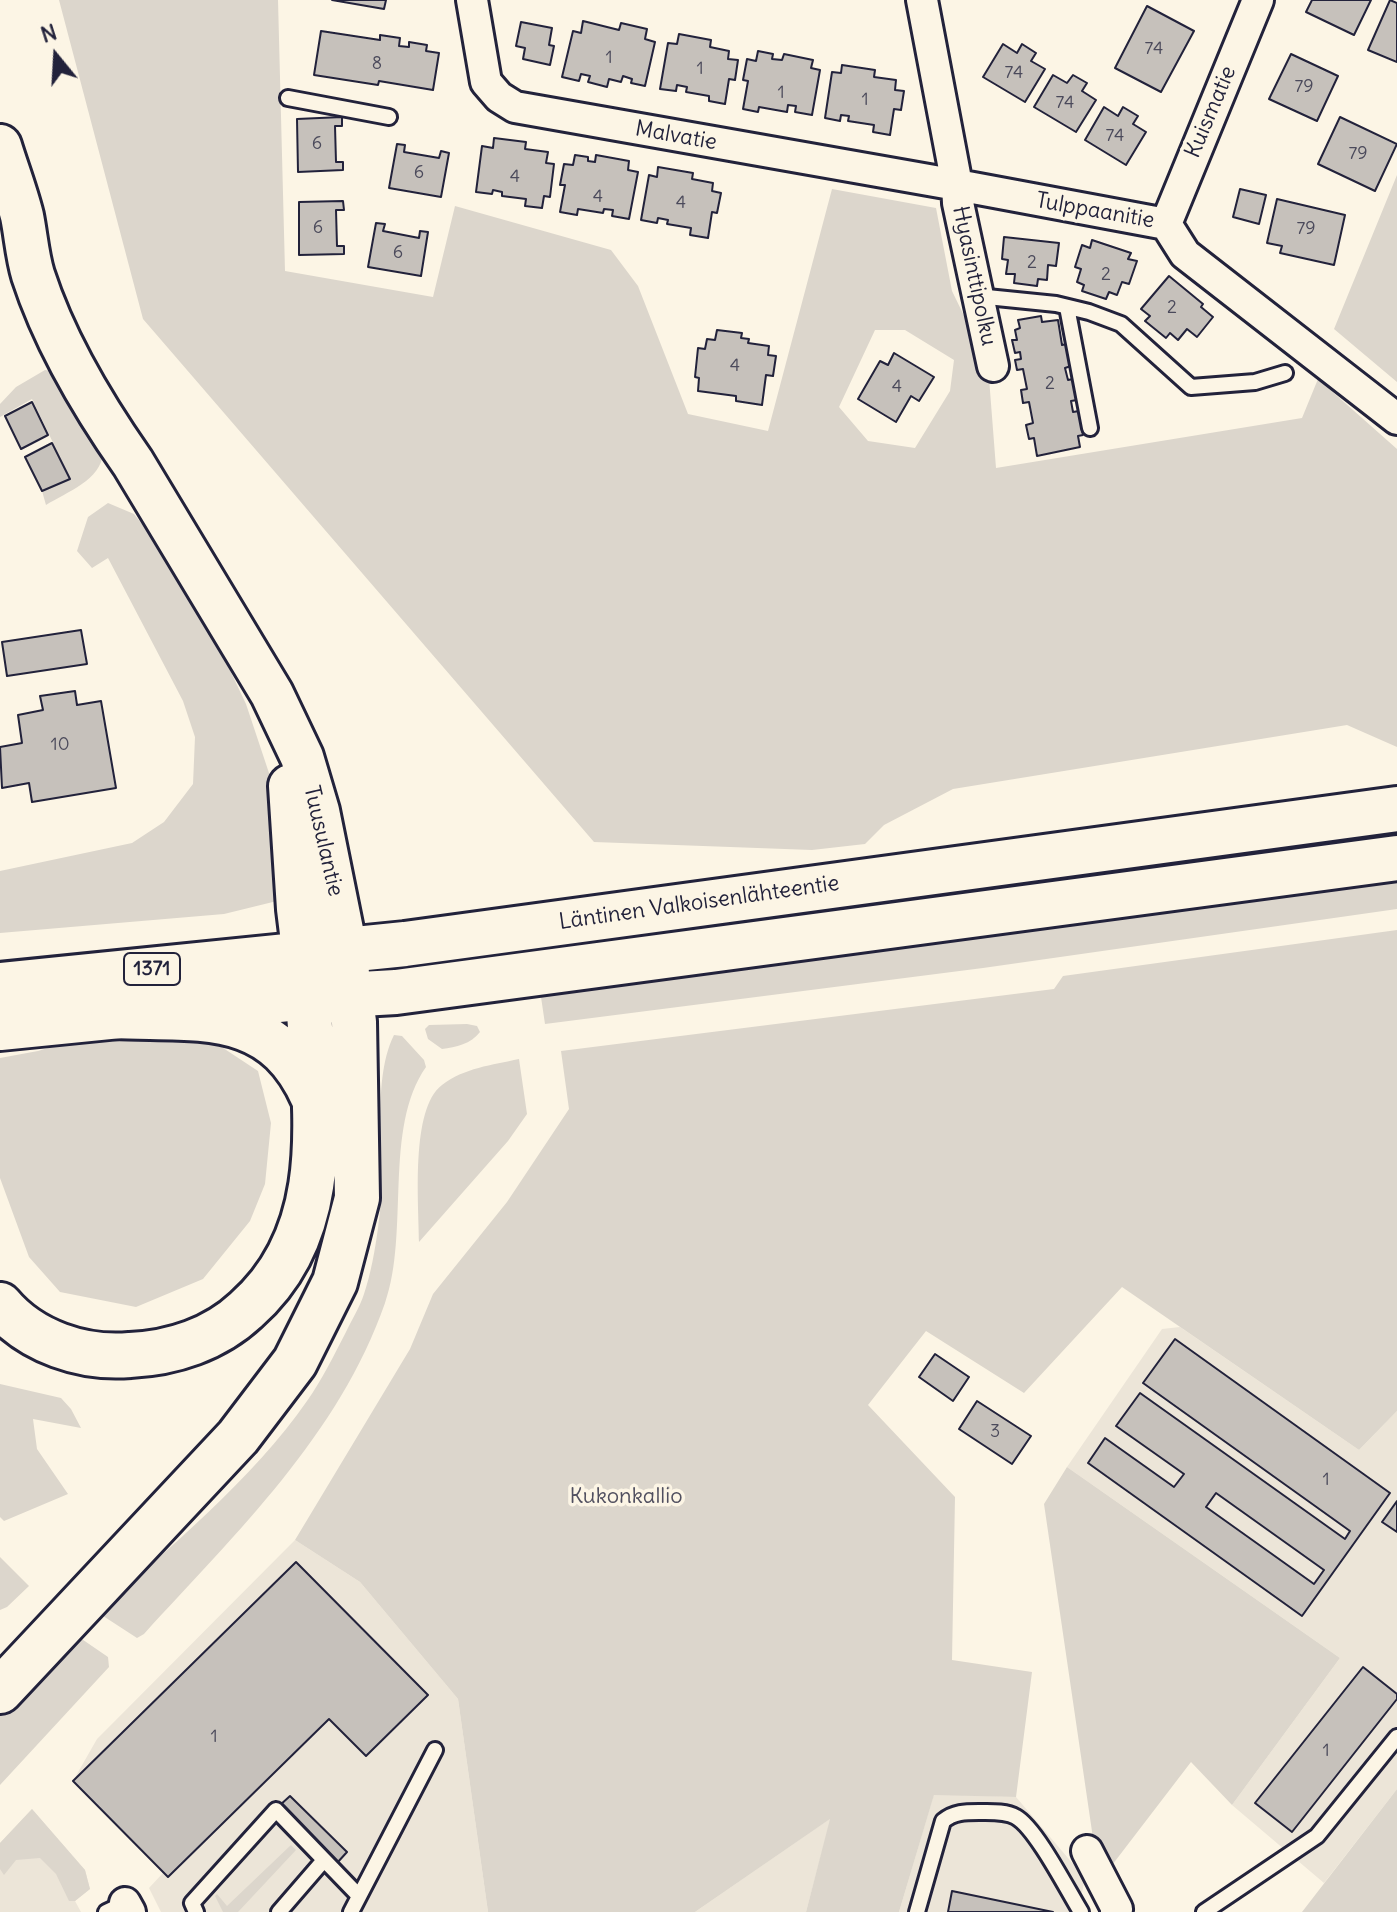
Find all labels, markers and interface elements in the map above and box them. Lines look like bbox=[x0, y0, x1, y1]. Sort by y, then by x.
north arrow bbox=[16, 16, 96, 96]
text: N bbox=[37, 18, 60, 49]
house number: 74 bbox=[1145, 38, 1163, 60]
house number: 1 bbox=[605, 47, 613, 69]
house number: 8 bbox=[372, 53, 382, 75]
house number: 1 bbox=[696, 58, 704, 80]
house number: 74 bbox=[1005, 62, 1023, 84]
street label: Kuismatie bbox=[1180, 62, 1242, 162]
house number: 79 bbox=[1294, 76, 1314, 98]
house number: 1 bbox=[777, 82, 785, 104]
house number: 1 bbox=[861, 89, 869, 111]
house number: 74 bbox=[1056, 92, 1074, 114]
street label: Malvatie bbox=[633, 116, 719, 156]
house number: 74 bbox=[1106, 125, 1124, 147]
house number: 6 bbox=[312, 133, 322, 155]
house number: 79 bbox=[1348, 143, 1368, 165]
house number: 6 bbox=[414, 162, 424, 184]
house number: 4 bbox=[510, 166, 520, 188]
house number: 4 bbox=[593, 186, 603, 208]
street label: Tulppaanitie bbox=[1034, 188, 1156, 234]
house number: 4 bbox=[676, 192, 686, 214]
street label: Hyasinttipolku bbox=[946, 204, 1002, 348]
house number: 6 bbox=[313, 217, 323, 239]
house number: 79 bbox=[1296, 218, 1316, 240]
house number: 6 bbox=[393, 242, 403, 264]
house number: 2 bbox=[1027, 252, 1037, 274]
house number: 2 bbox=[1101, 264, 1111, 286]
house number: 2 bbox=[1167, 297, 1177, 319]
house number: 4 bbox=[730, 355, 740, 377]
house number: 2 bbox=[1045, 373, 1055, 395]
house number: 4 bbox=[892, 376, 902, 398]
house number: 10 bbox=[51, 734, 69, 756]
street label: Tuusulantie bbox=[297, 783, 349, 899]
street label: Läntinen Valkoisenlähteentie bbox=[557, 870, 841, 936]
road number: 1371 bbox=[124, 953, 180, 985]
house number: 3 bbox=[990, 1421, 1000, 1443]
house number: 1 bbox=[1322, 1469, 1330, 1491]
park label: Kukonkallio bbox=[569, 1484, 683, 1510]
house number: 1 bbox=[210, 1726, 218, 1748]
house number: 1 bbox=[1322, 1740, 1330, 1762]

